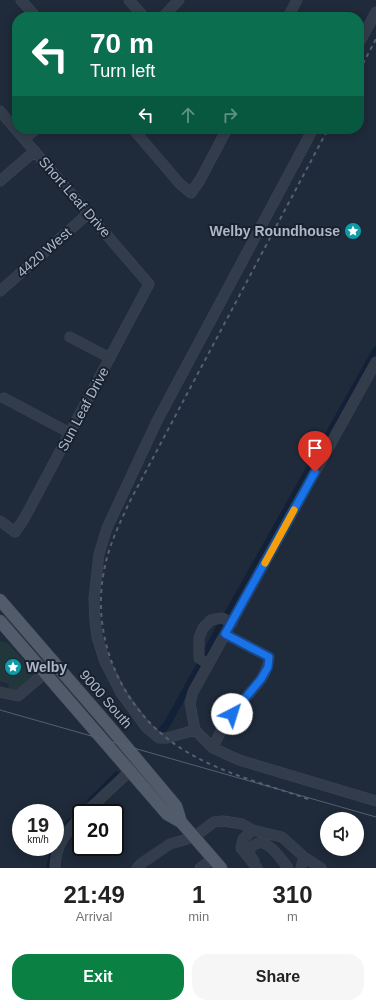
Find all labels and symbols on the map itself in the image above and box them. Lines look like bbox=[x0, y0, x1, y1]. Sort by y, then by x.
street label: Short Leaf Drive bbox=[36, 154, 114, 241]
place icon: Welby Roundhouse bbox=[343, 221, 363, 241]
place label: Welby Roundhouse bbox=[210, 223, 340, 239]
street label: 4420 West bbox=[14, 224, 74, 280]
street label: Sun Leaf Drive bbox=[54, 364, 112, 454]
pin bbox=[298, 431, 332, 472]
place icon: Welby bbox=[3, 657, 23, 677]
place label: Welby bbox=[26, 659, 67, 675]
street label: 9000 South bbox=[76, 667, 136, 731]
position arrow bbox=[211, 693, 253, 735]
speed limit sign: 20 bbox=[72, 804, 124, 856]

